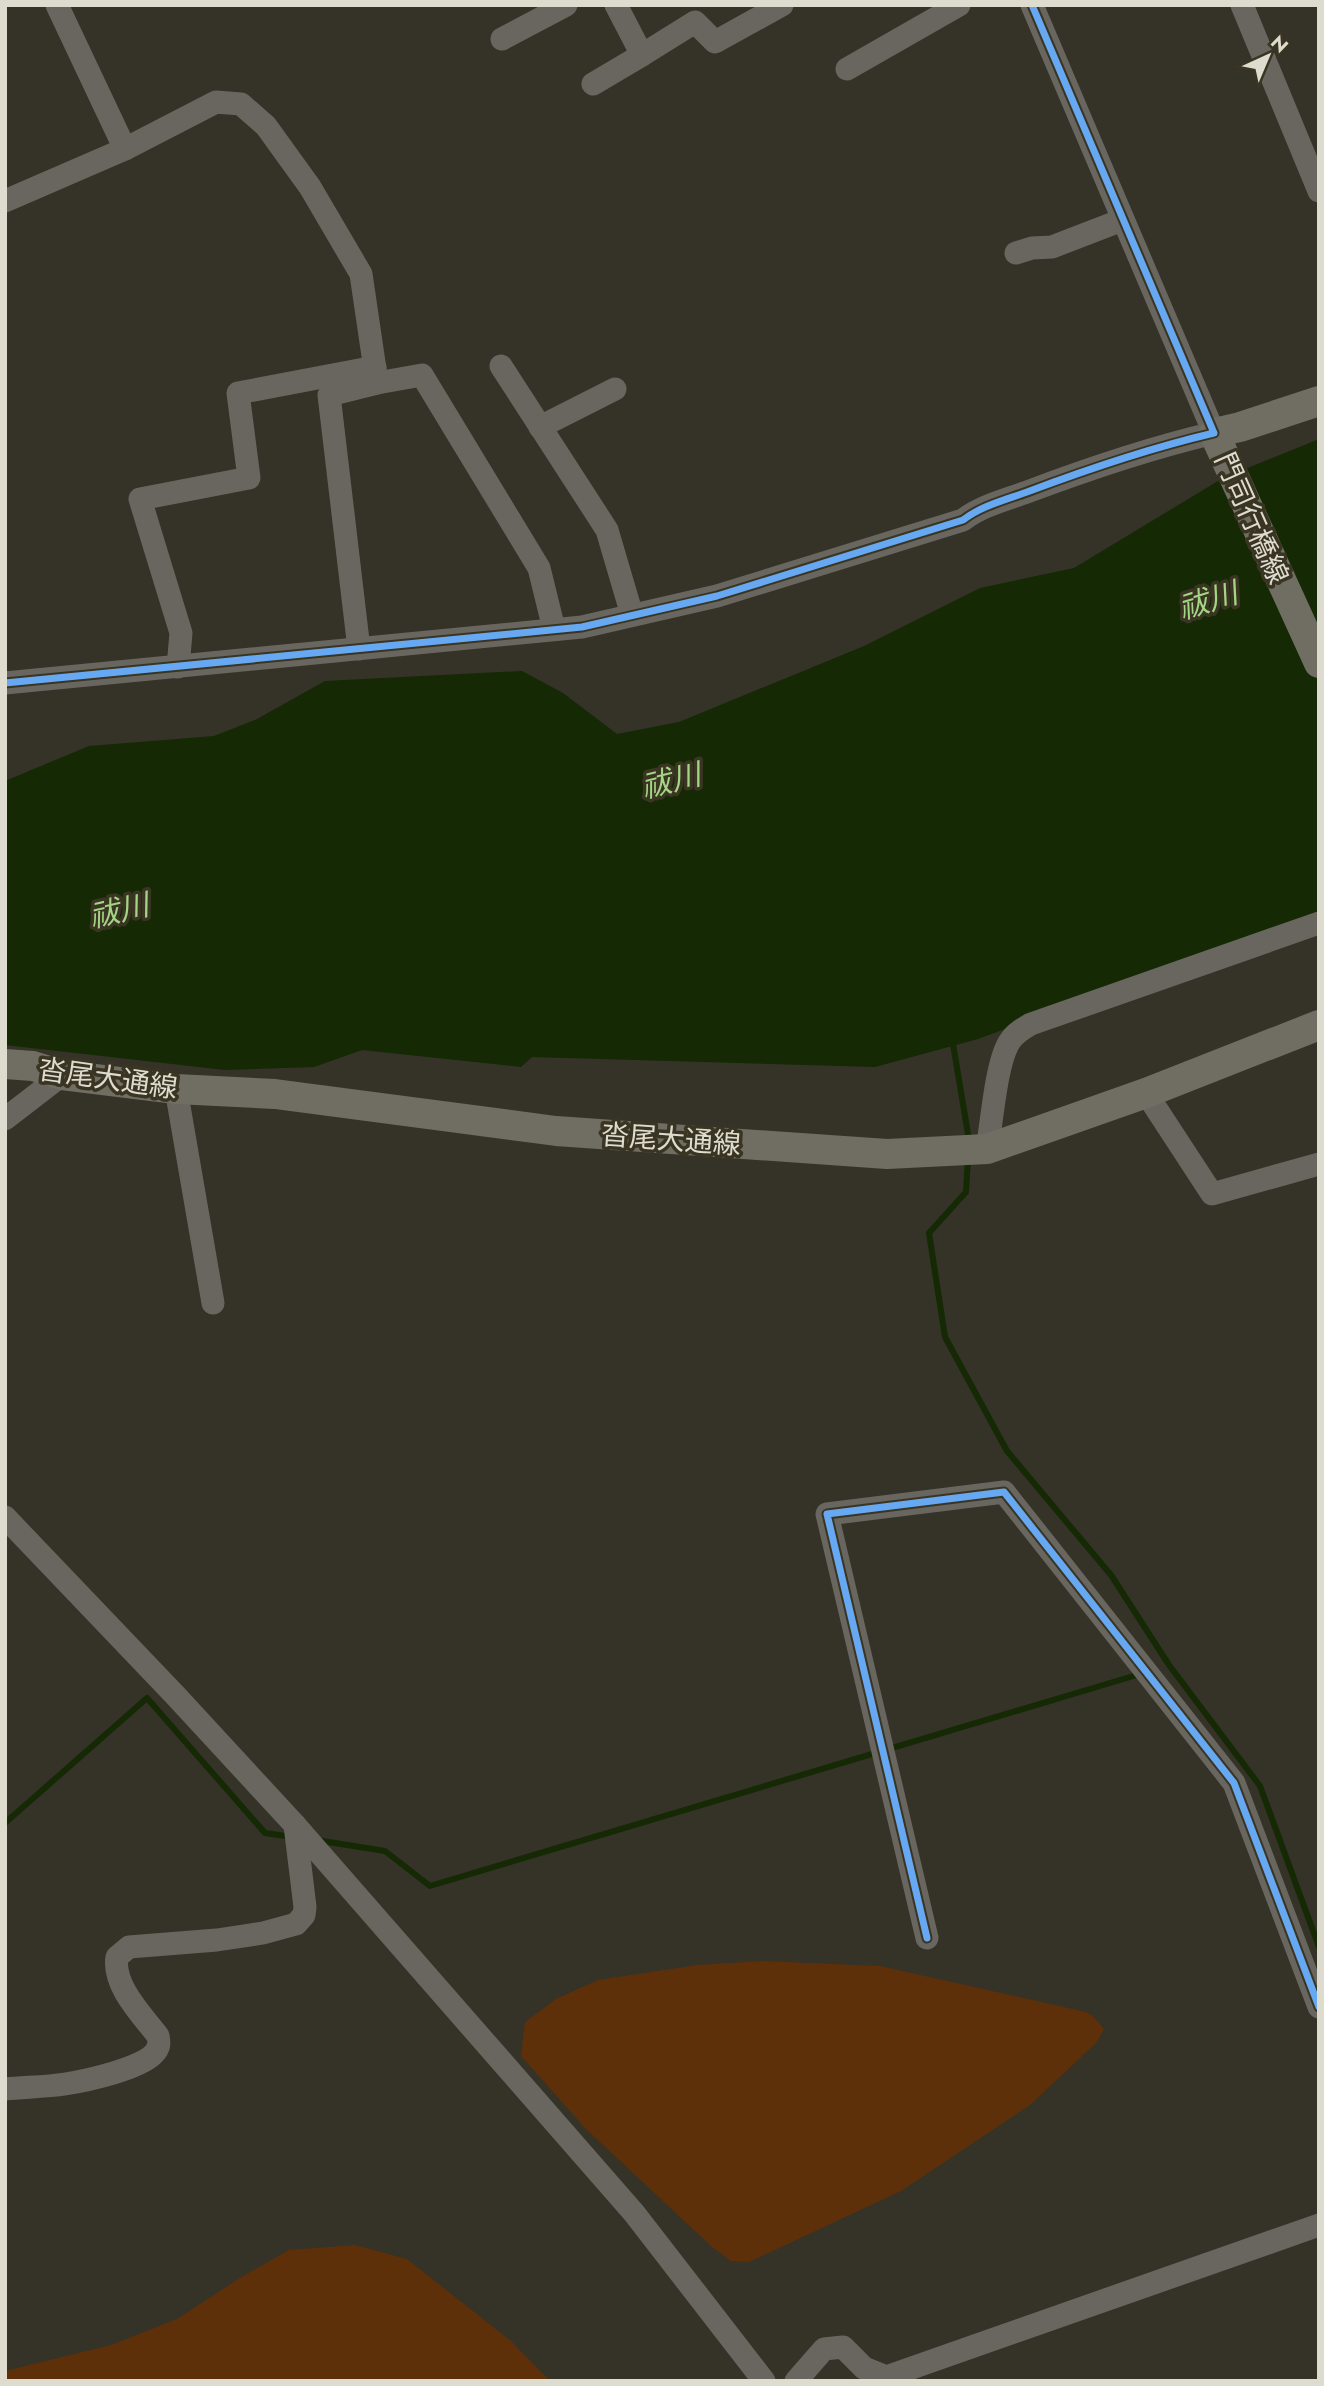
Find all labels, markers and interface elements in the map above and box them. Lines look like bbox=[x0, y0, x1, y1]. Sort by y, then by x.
north arrow bbox=[1233, 21, 1303, 91]
text: N bbox=[1265, 29, 1294, 59]
street label: 門司行橋線 bbox=[1204, 446, 1299, 590]
water label: 祓川 bbox=[1173, 570, 1246, 630]
water label: 祓川 bbox=[637, 752, 708, 809]
water label: 祓川 bbox=[85, 882, 156, 938]
street label: 沓尾大通線 bbox=[36, 1048, 180, 1109]
street label: 沓尾大通線 bbox=[600, 1114, 742, 1165]

